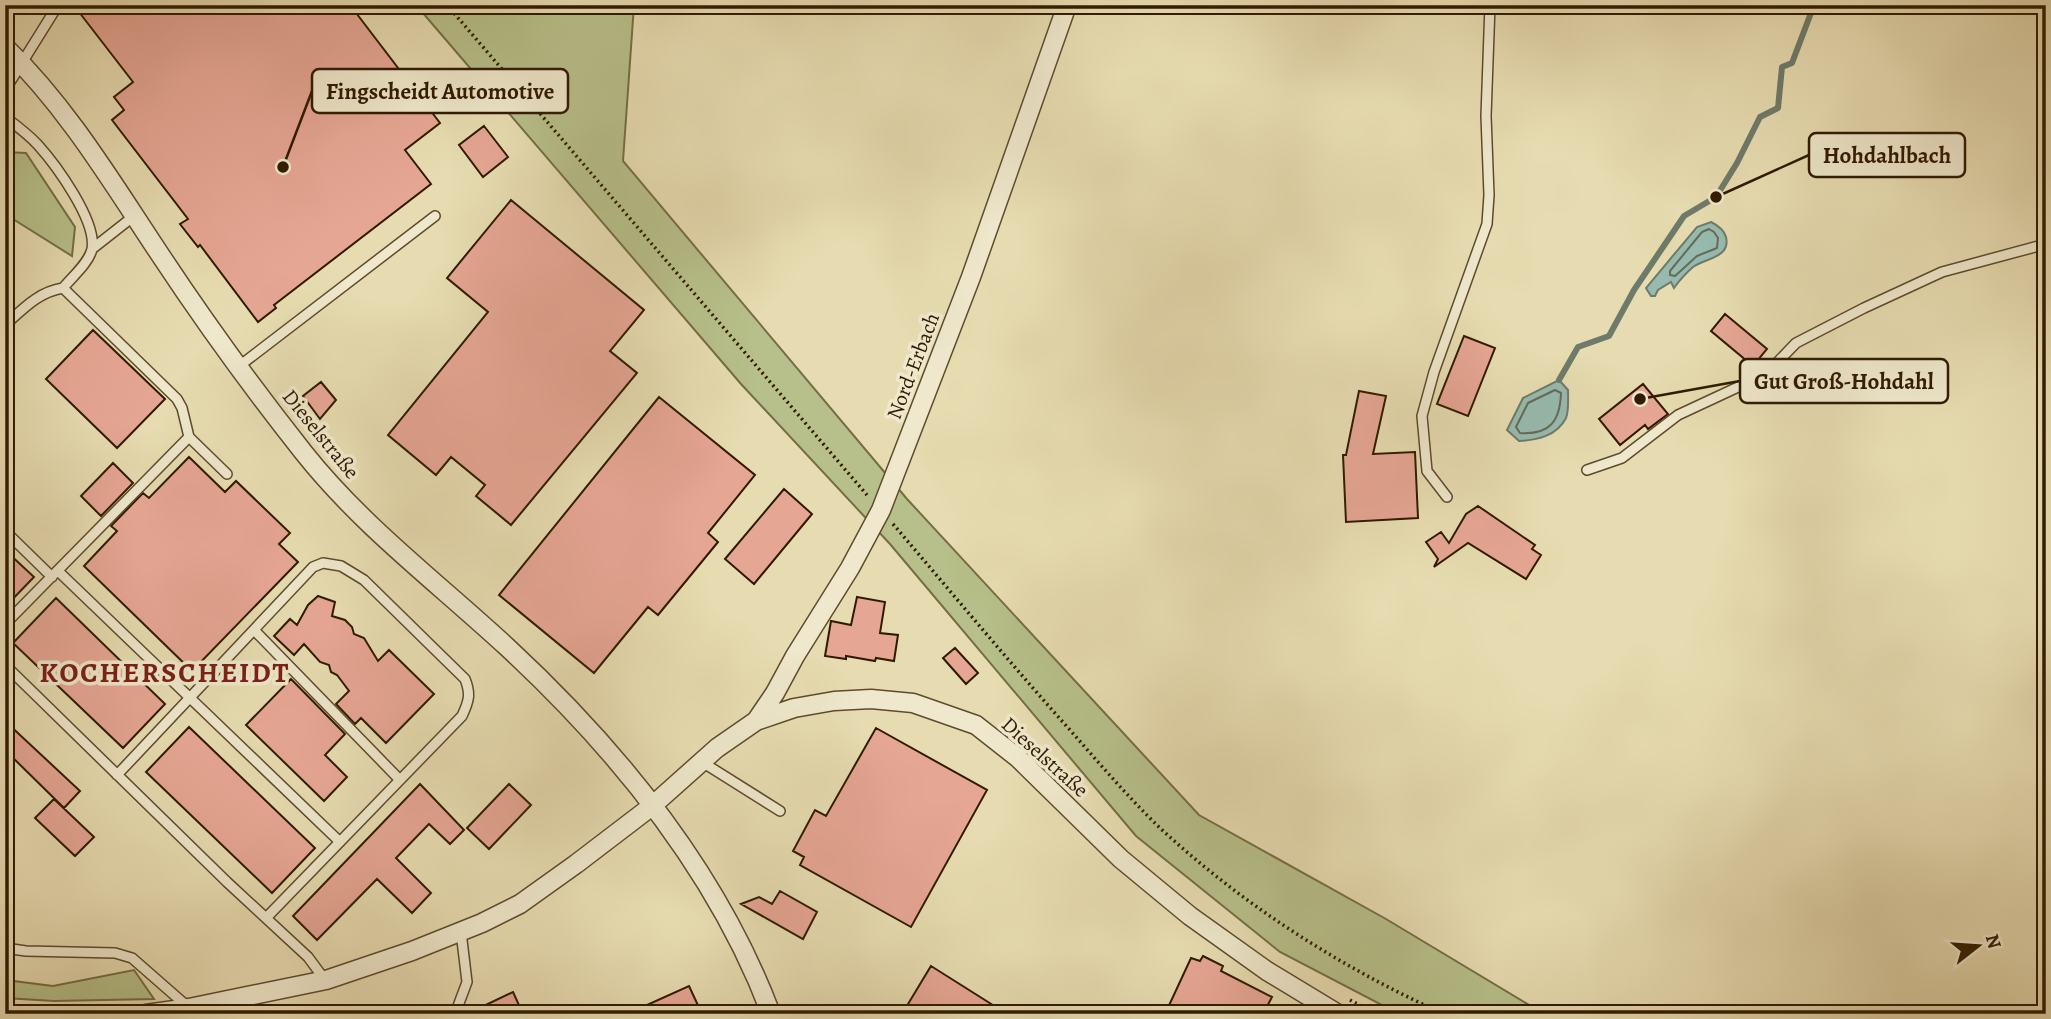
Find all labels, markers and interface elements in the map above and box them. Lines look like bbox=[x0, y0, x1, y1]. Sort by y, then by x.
callout: Fingscheidt Automotive bbox=[312, 69, 568, 113]
text: Fingscheidt Automotive bbox=[326, 76, 554, 107]
callout: Hohdahlbach bbox=[1809, 133, 1965, 177]
text: Hohdahlbach bbox=[1823, 140, 1951, 171]
street label: Nord-Erbach bbox=[880, 309, 946, 423]
callout: Gut Groß-Hohdahl bbox=[1740, 359, 1948, 403]
text: Gut Groß-Hohdahl bbox=[1754, 366, 1934, 397]
street label: Dieselstraße bbox=[276, 383, 366, 485]
district label: KOCHERSCHEIDT bbox=[40, 654, 290, 692]
street label: Dieselstraße bbox=[996, 710, 1094, 804]
north arrow bbox=[1942, 911, 2012, 981]
text: N bbox=[1979, 931, 2008, 952]

